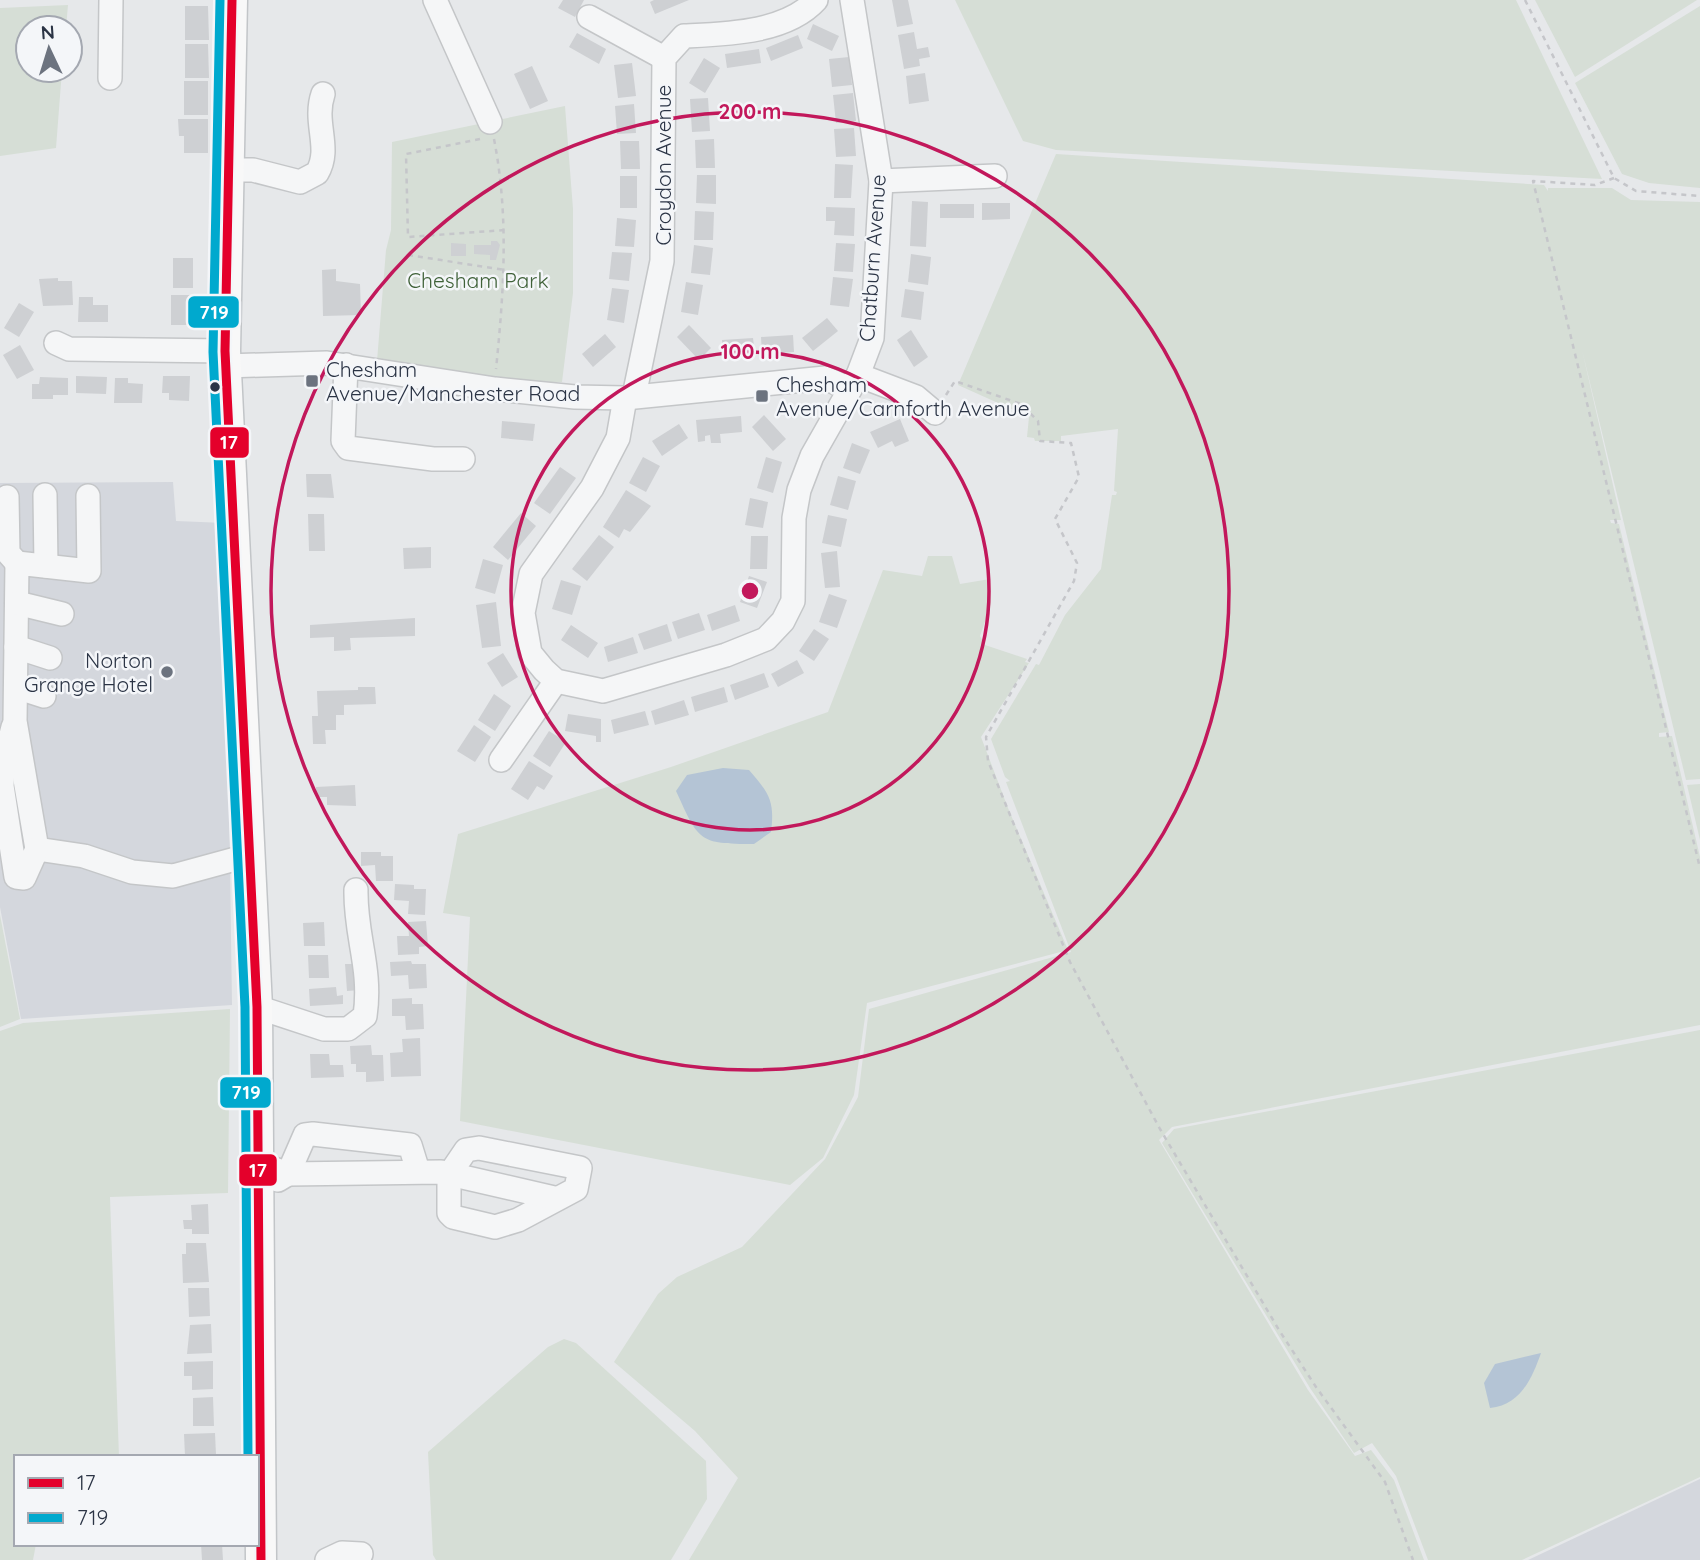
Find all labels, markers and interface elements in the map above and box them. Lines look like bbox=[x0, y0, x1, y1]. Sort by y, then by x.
north arrow bbox=[14, 14, 84, 84]
text: N bbox=[40, 20, 56, 44]
street label: Croydon Avenue bbox=[650, 85, 676, 245]
text: 200 m bbox=[719, 98, 781, 124]
street label: Chatburn Avenue bbox=[853, 173, 891, 343]
park label: Chesham Park bbox=[407, 267, 549, 293]
line badge: 719 bbox=[187, 295, 240, 329]
text: 719 bbox=[199, 300, 229, 324]
text: 100 m bbox=[720, 338, 780, 364]
place label: Chesham Avenue/Manchester Road bbox=[326, 356, 580, 406]
place label: Chesham Avenue/Carnforth Avenue bbox=[776, 371, 1030, 421]
marker: Chesham Avenue/Manchester Road bbox=[304, 373, 320, 389]
unlabelled marker bbox=[208, 380, 222, 394]
marker: Chesham Avenue/Carnforth Avenue bbox=[754, 388, 770, 404]
line badge: 17 bbox=[209, 426, 250, 459]
text: 17 bbox=[220, 430, 238, 454]
centre of rings bbox=[738, 579, 762, 603]
place label: Norton Grange Hotel bbox=[24, 647, 153, 697]
marker: Norton Grange Hotel bbox=[159, 664, 175, 680]
line badge: 719 bbox=[219, 1076, 272, 1109]
text: 719 bbox=[231, 1080, 261, 1104]
line badge: 17 bbox=[238, 1153, 278, 1187]
text: 17 bbox=[249, 1158, 267, 1182]
legend bbox=[14, 1455, 259, 1546]
text: 17 bbox=[77, 1469, 96, 1495]
text: 719 bbox=[77, 1504, 108, 1530]

